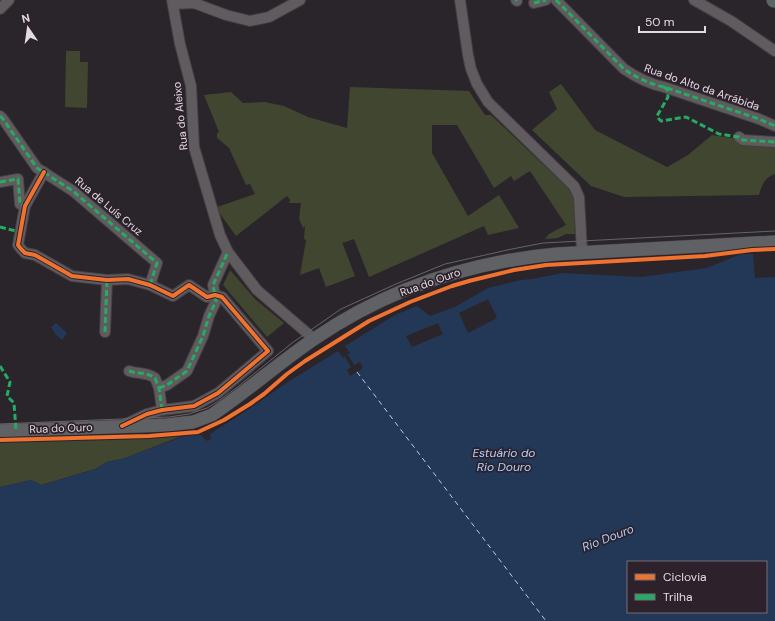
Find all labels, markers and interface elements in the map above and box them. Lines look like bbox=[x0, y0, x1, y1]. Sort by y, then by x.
north arrow bbox=[8, 8, 48, 48]
scale bar bbox=[639, 8, 705, 34]
text: N bbox=[20, 11, 31, 26]
text: 50 m bbox=[645, 14, 674, 30]
street label: Rua do Alto da Arrábida bbox=[642, 61, 762, 113]
street label: Rua do Aleixo bbox=[169, 81, 191, 151]
street label: Rua de Luís Cruz bbox=[72, 174, 146, 238]
street label: Rua do Ouro bbox=[398, 265, 462, 299]
street label: Rua do Ouro bbox=[29, 420, 93, 436]
water label: Estuário do Rio Douro bbox=[472, 445, 536, 475]
water label: Rio Douro bbox=[580, 521, 636, 555]
legend bbox=[627, 561, 767, 613]
text: Ciclovia bbox=[663, 569, 707, 585]
text: Trilha bbox=[663, 589, 692, 605]

